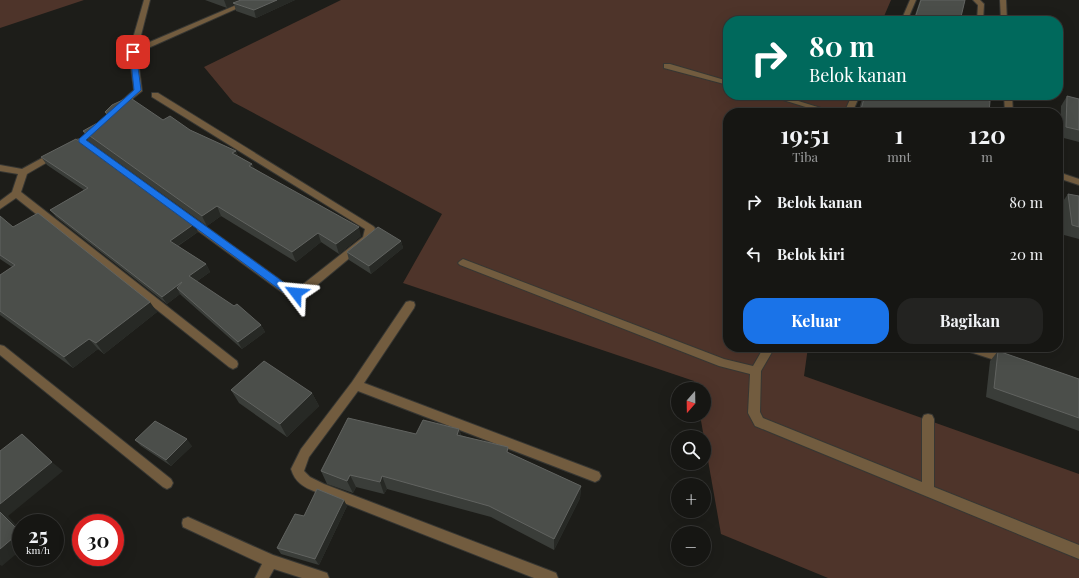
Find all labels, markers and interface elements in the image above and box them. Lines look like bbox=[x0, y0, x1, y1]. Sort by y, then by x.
text: 80 m bbox=[809, 27, 875, 64]
icon: right bbox=[743, 32, 795, 84]
pin bbox=[116, 35, 150, 69]
icon: arrive bbox=[122, 41, 144, 63]
text: Belok kanan bbox=[809, 63, 907, 87]
text: 19:51 bbox=[780, 118, 830, 150]
text: 1 bbox=[895, 118, 904, 150]
text: 120 bbox=[968, 118, 1006, 150]
text: Tiba bbox=[792, 148, 818, 165]
text: mnt bbox=[887, 148, 911, 165]
text: m bbox=[981, 148, 993, 165]
icon: right bbox=[743, 191, 765, 213]
text: Belok kanan bbox=[777, 192, 862, 212]
text: 80 m bbox=[1009, 192, 1043, 212]
icon: left bbox=[743, 243, 765, 265]
text: Belok kiri bbox=[777, 244, 845, 264]
text: 20 m bbox=[1010, 244, 1043, 264]
position arrow bbox=[275, 272, 317, 314]
button: Keluar bbox=[743, 298, 889, 344]
button: Bagikan bbox=[897, 298, 1043, 344]
north arrow bbox=[671, 382, 711, 422]
map controls bbox=[671, 382, 711, 566]
button: search bbox=[671, 430, 711, 470]
button: + bbox=[671, 478, 711, 518]
speed limit sign: 30 bbox=[72, 514, 124, 566]
text: 25 bbox=[28, 521, 48, 548]
button: − bbox=[671, 526, 711, 566]
text: km/h bbox=[26, 543, 50, 557]

